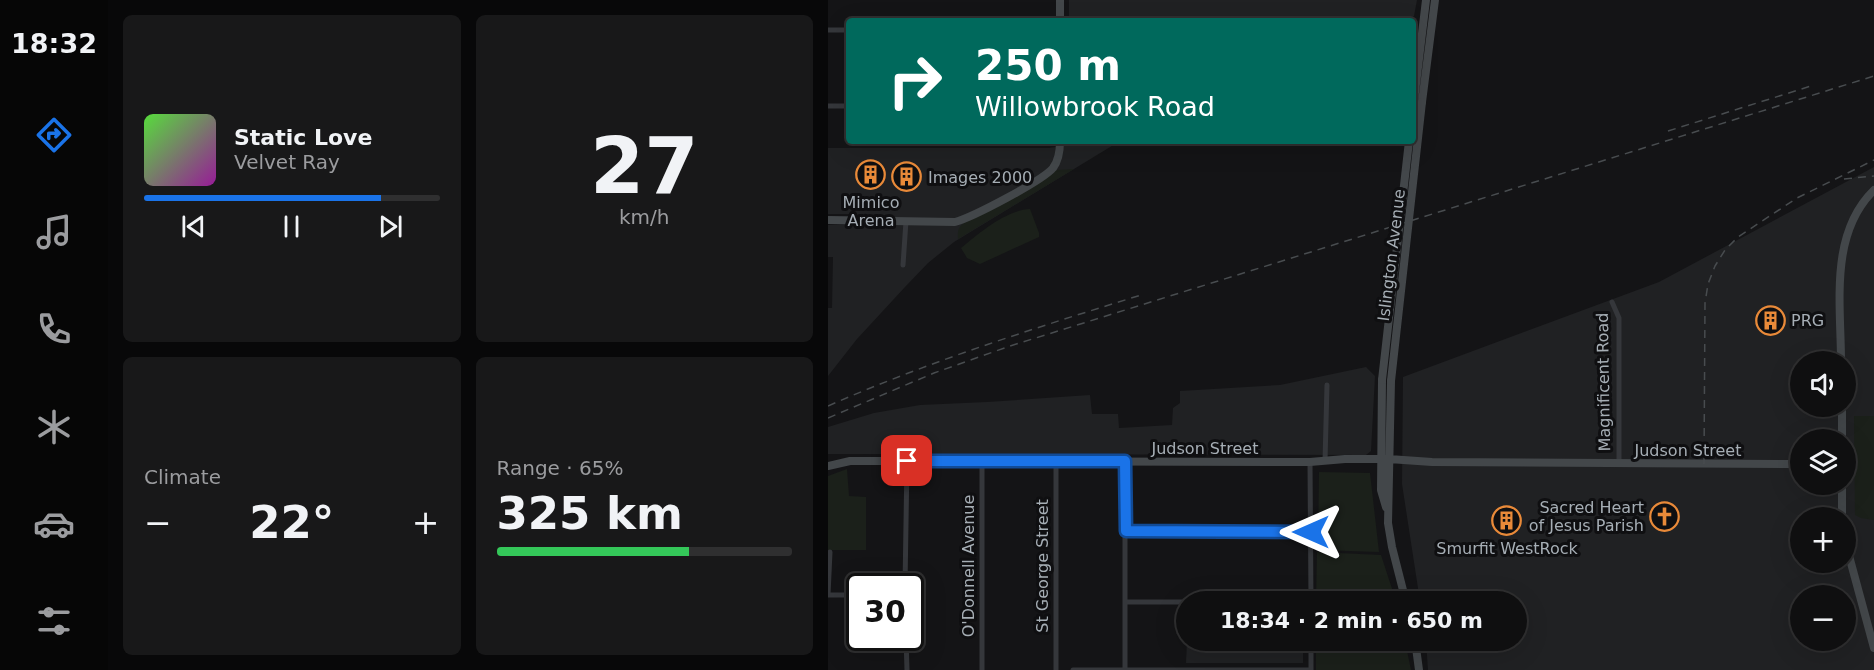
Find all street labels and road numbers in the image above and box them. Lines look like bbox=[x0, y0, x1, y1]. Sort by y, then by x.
street label: Islington Avenue bbox=[1374, 188, 1409, 322]
street label: Magnificent Road bbox=[1593, 312, 1614, 452]
street label: Judson Street bbox=[1151, 439, 1258, 458]
street label: Judson Street bbox=[1634, 441, 1741, 460]
street label: O'Donnell Avenue bbox=[959, 495, 978, 637]
street label: St George Street bbox=[1033, 499, 1052, 633]

